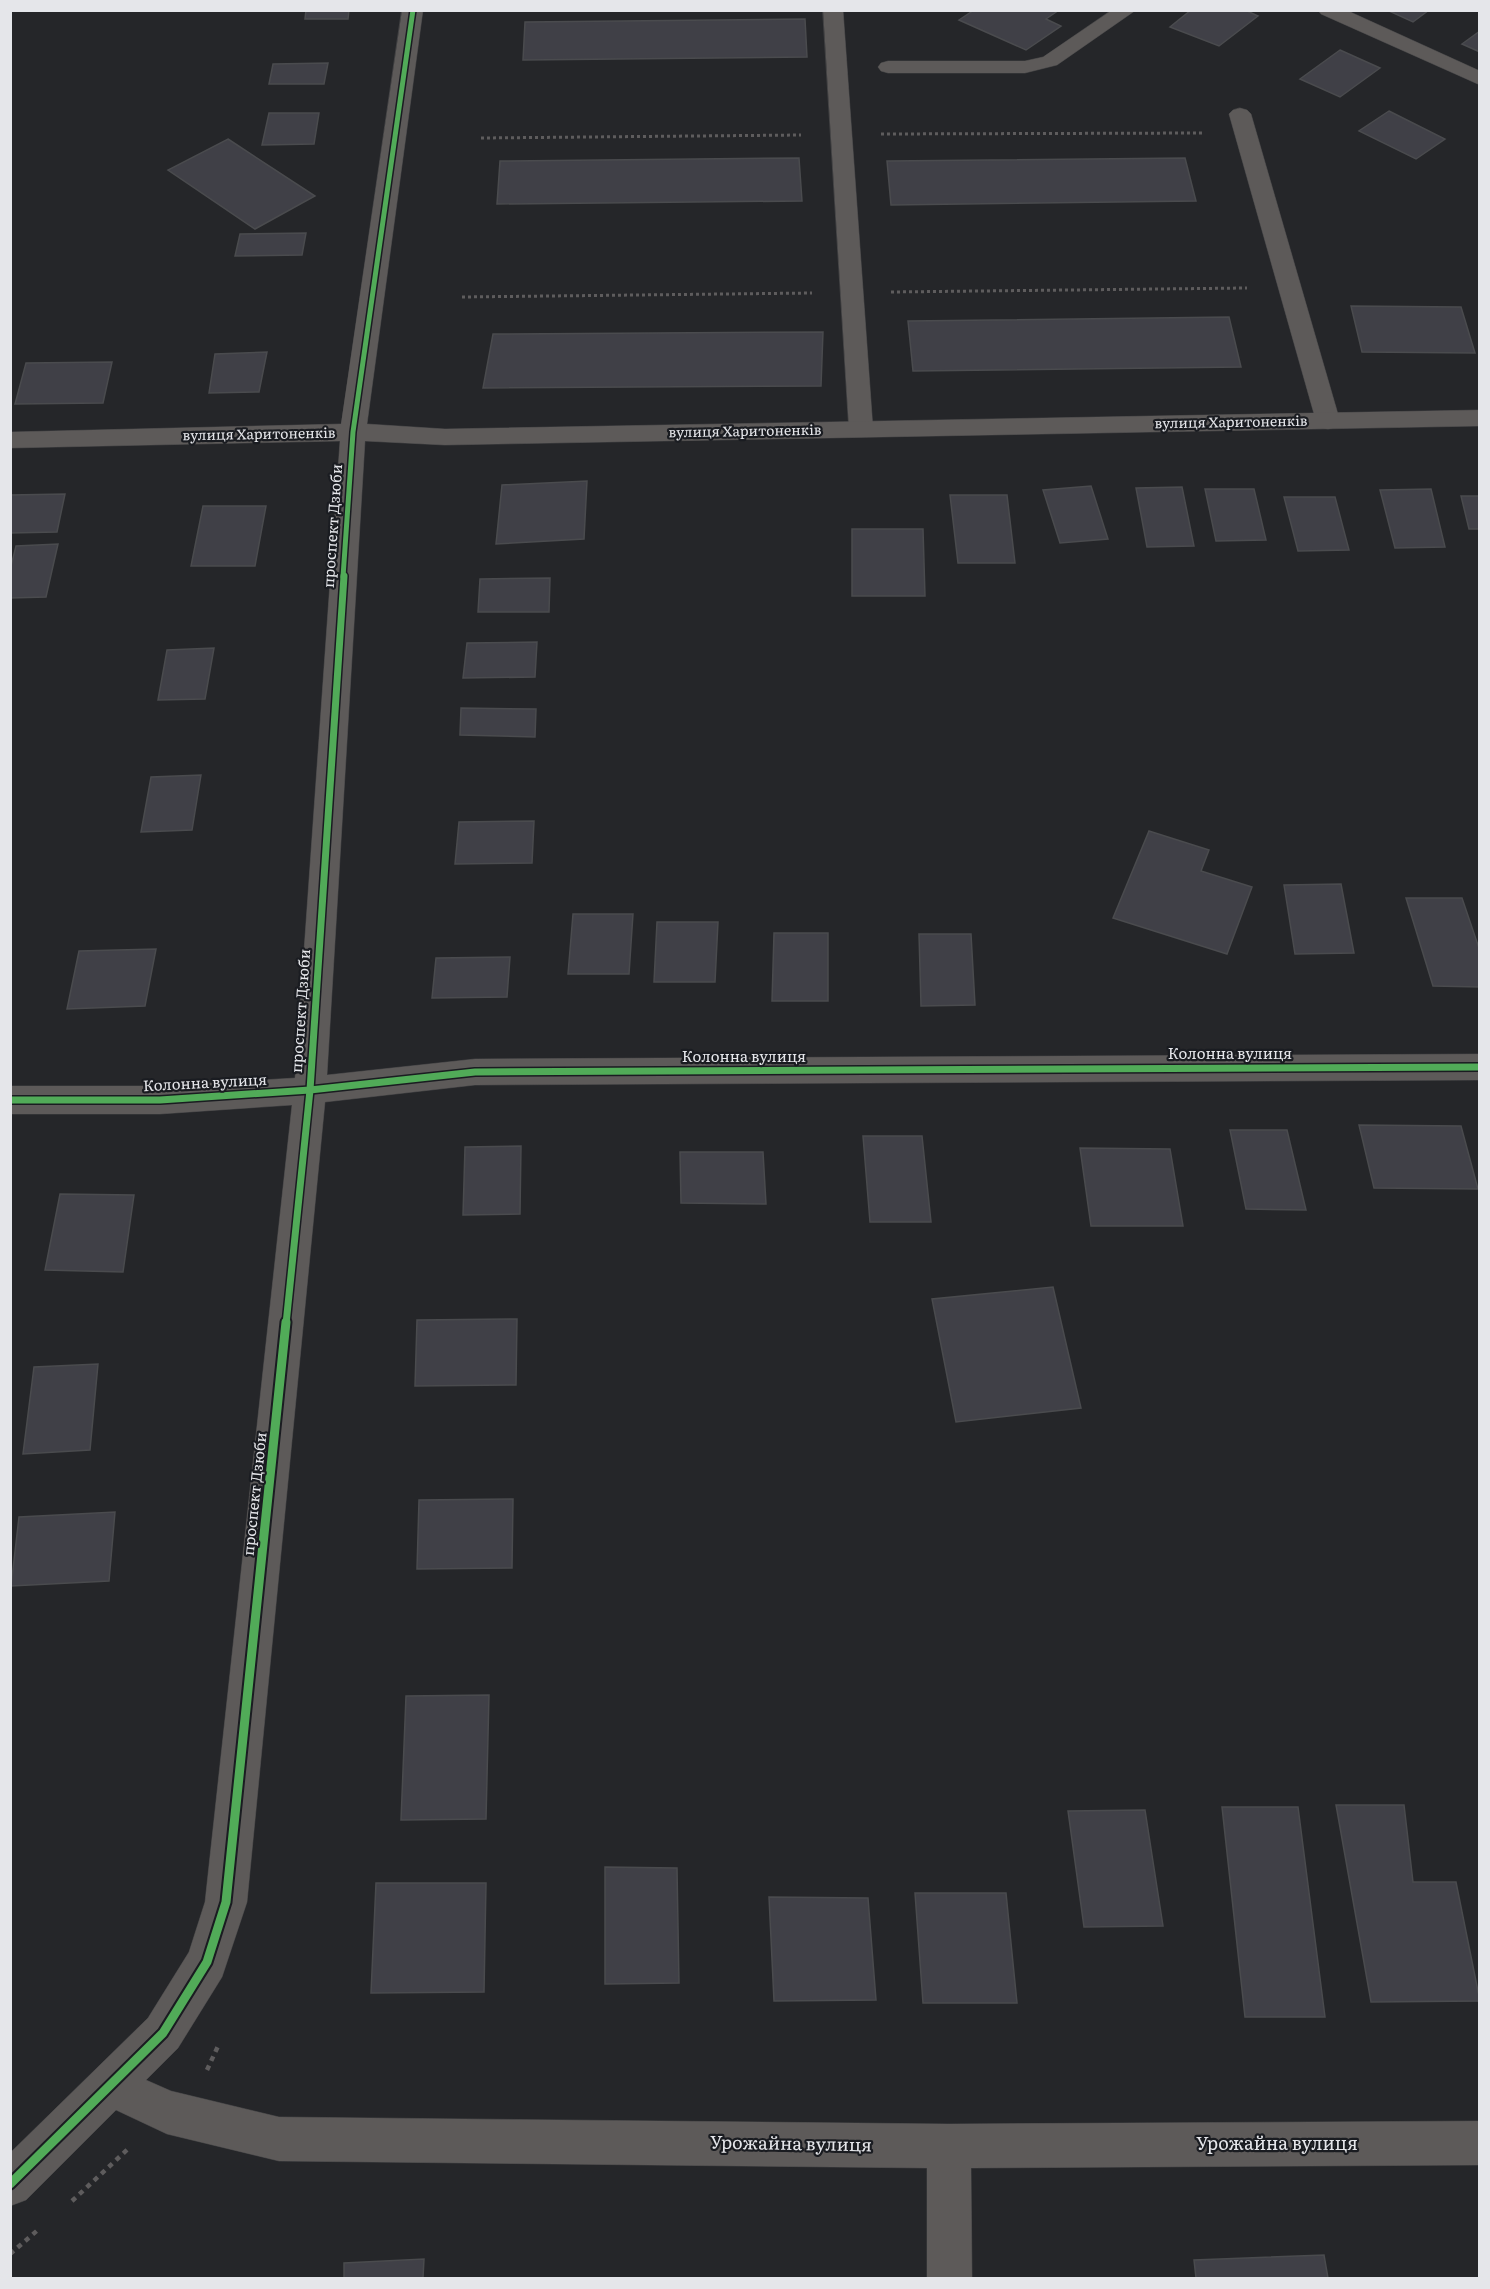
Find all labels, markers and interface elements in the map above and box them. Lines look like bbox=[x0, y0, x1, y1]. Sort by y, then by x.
street label: вулиця Харитоненків bbox=[1154, 410, 1308, 432]
street label: вулиця Харитоненків bbox=[668, 419, 822, 441]
street label: вулиця Харитоненків bbox=[182, 422, 336, 444]
street label: проспект Дзюби bbox=[316, 463, 347, 589]
street label: проспект Дзюби bbox=[284, 948, 315, 1074]
street label: Колонна вулиця bbox=[1168, 1041, 1292, 1064]
street label: Колонна вулиця bbox=[682, 1044, 806, 1067]
street label: Колонна вулиця bbox=[142, 1067, 268, 1096]
street label: проспект Дзюби bbox=[236, 1431, 271, 1557]
street label: Урожайна вулиця bbox=[710, 2128, 872, 2157]
street label: Урожайна вулиця bbox=[1196, 2129, 1358, 2156]

